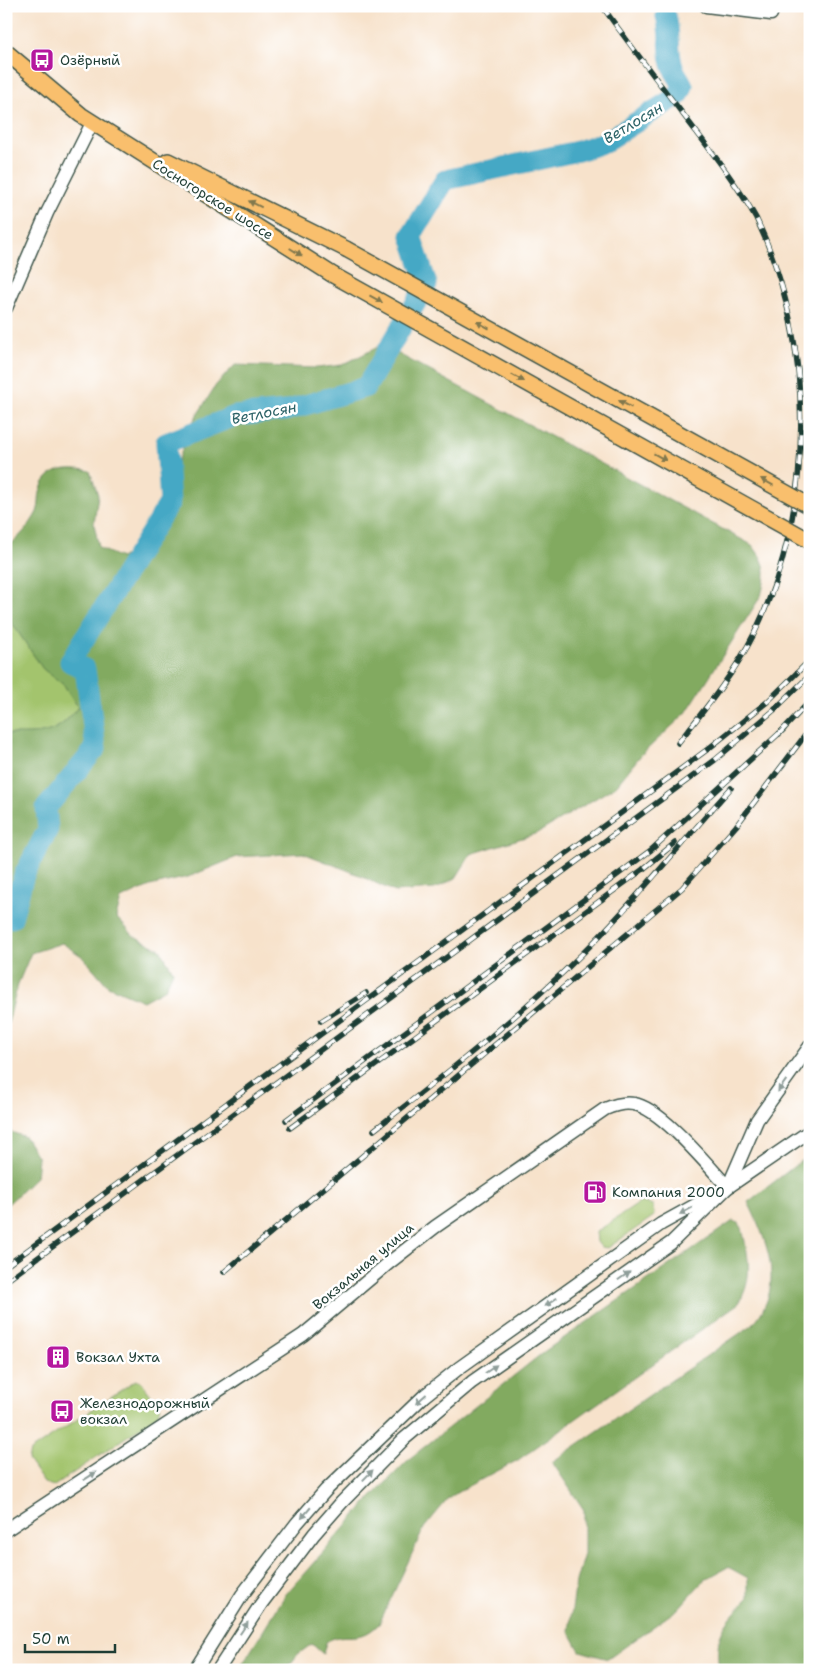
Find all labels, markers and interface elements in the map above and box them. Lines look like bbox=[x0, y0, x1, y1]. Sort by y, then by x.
bus stop icon: Озёрный bbox=[29, 47, 55, 73]
place label: Озёрный bbox=[60, 51, 120, 69]
water label: Ветлосян bbox=[600, 97, 667, 149]
street label: Сосногорское шоссе bbox=[149, 154, 277, 244]
one-way arrow bbox=[248, 200, 262, 208]
one-way arrow bbox=[290, 247, 303, 257]
one-way arrow bbox=[369, 295, 383, 303]
one-way arrow bbox=[475, 321, 490, 329]
one-way arrow bbox=[511, 374, 525, 383]
water label: Ветлосян bbox=[230, 397, 298, 429]
one-way arrow bbox=[618, 399, 632, 408]
one-way arrow bbox=[653, 453, 666, 462]
one-way arrow bbox=[760, 478, 774, 487]
one-way arrow bbox=[777, 1079, 787, 1093]
fuel station icon: Компания 2000 bbox=[582, 1179, 608, 1205]
place label: Компания 2000 bbox=[612, 1183, 725, 1201]
one-way arrow bbox=[679, 1206, 692, 1215]
street label: Вокзальная улица bbox=[309, 1218, 417, 1313]
one-way arrow bbox=[617, 1271, 631, 1281]
one-way arrow bbox=[544, 1297, 558, 1307]
building icon: Вокзал Ухта bbox=[45, 1344, 71, 1370]
place label: Вокзал Ухта bbox=[76, 1348, 160, 1366]
one-way arrow bbox=[484, 1364, 498, 1374]
one-way arrow bbox=[415, 1393, 427, 1404]
place label: Железнодорожный вокзал bbox=[80, 1394, 210, 1428]
bus stop icon: Железнодорожный вокзал bbox=[49, 1398, 75, 1424]
one-way arrow bbox=[362, 1469, 374, 1481]
one-way arrow bbox=[83, 1472, 96, 1481]
one-way arrow bbox=[300, 1506, 311, 1519]
scale bar bbox=[25, 1621, 115, 1653]
one-way arrow bbox=[239, 1622, 249, 1635]
text: 50 m bbox=[32, 1629, 70, 1649]

